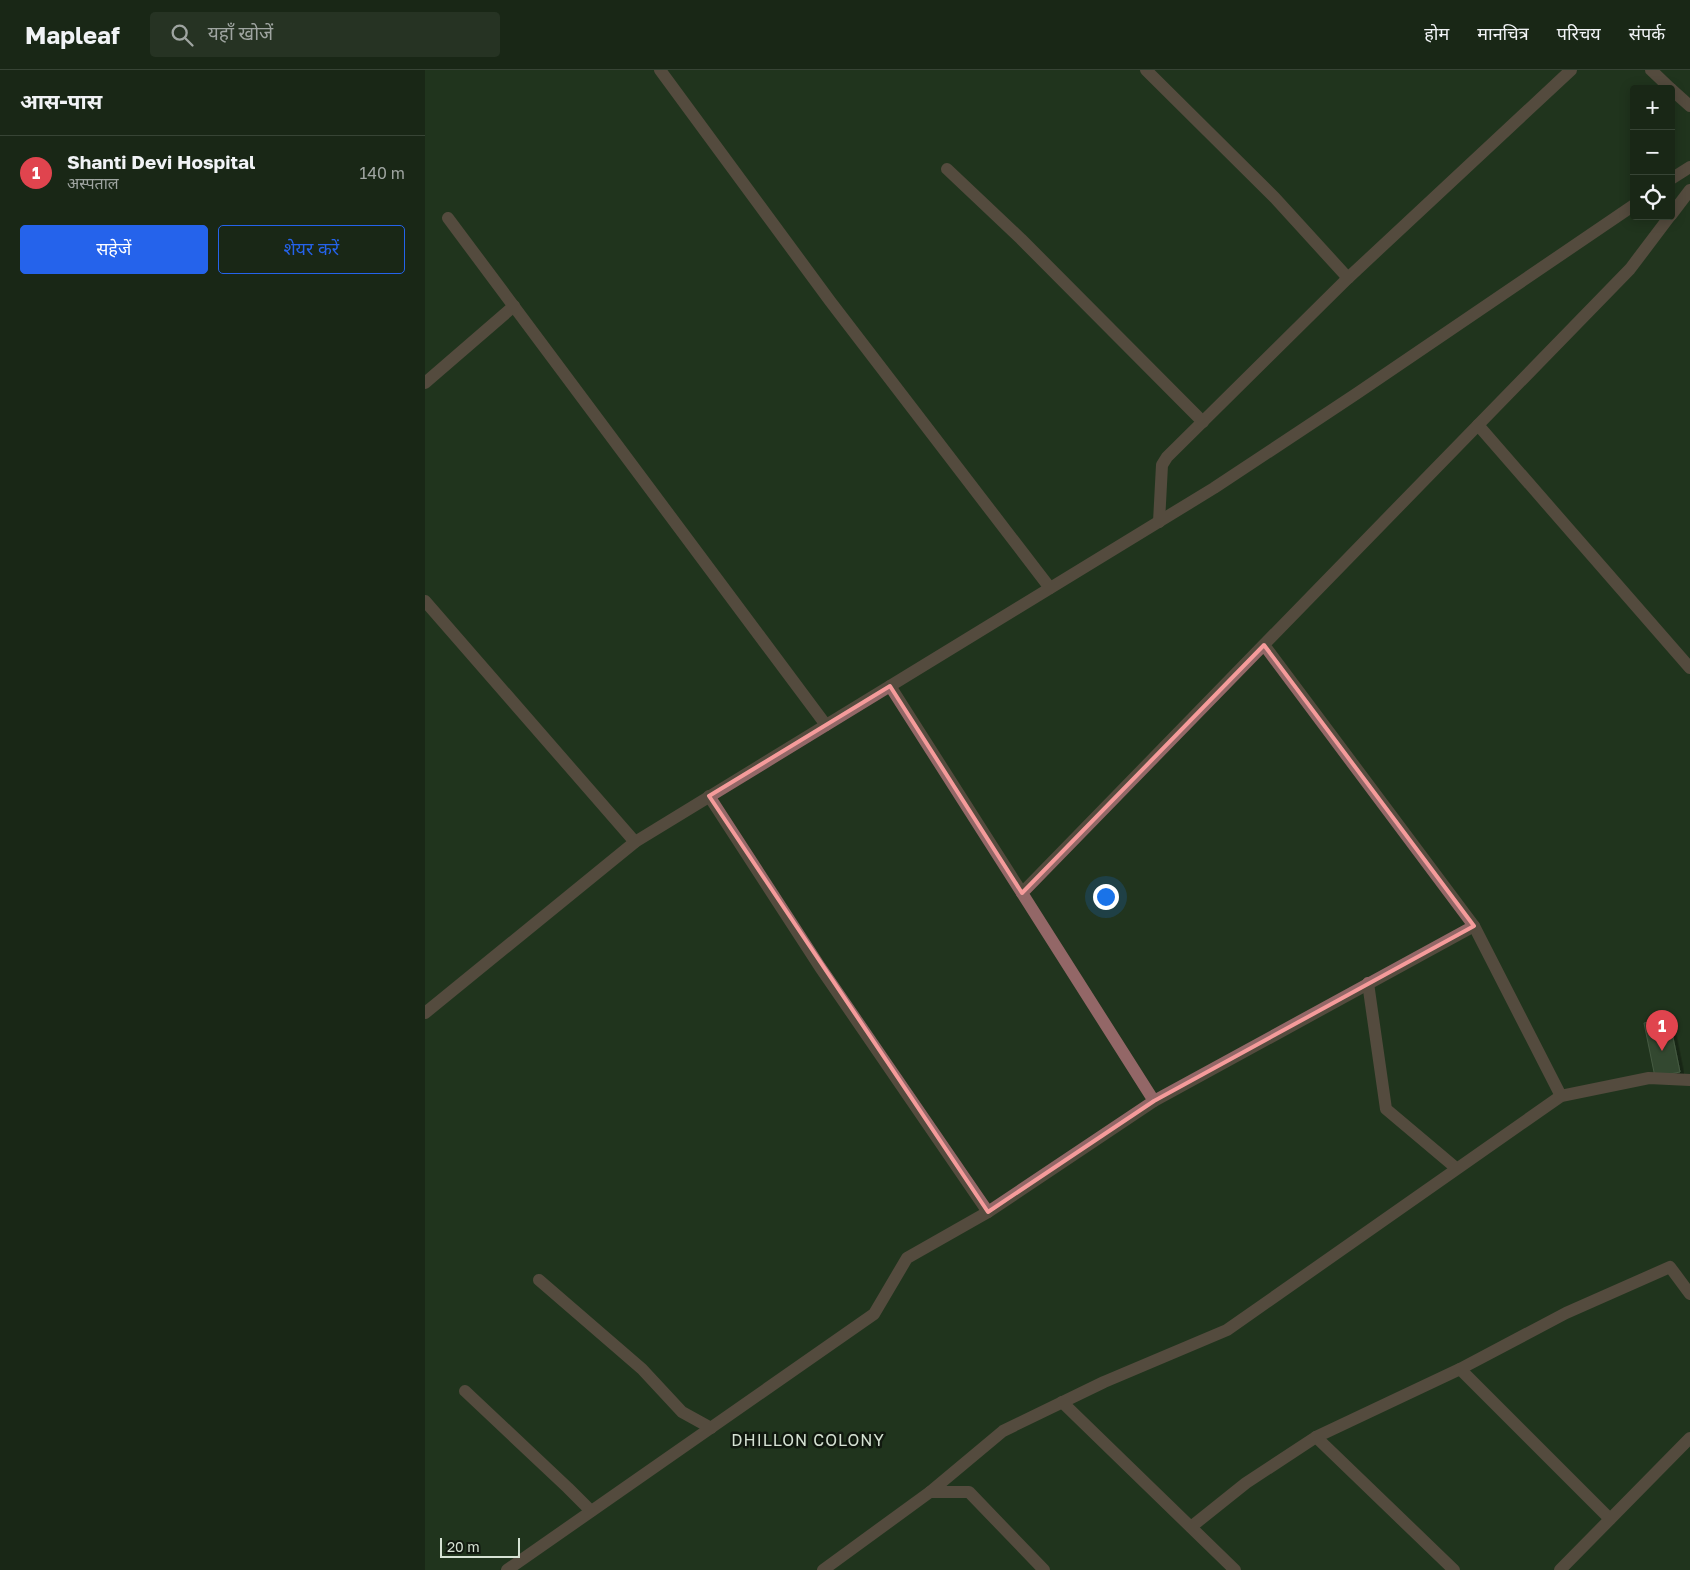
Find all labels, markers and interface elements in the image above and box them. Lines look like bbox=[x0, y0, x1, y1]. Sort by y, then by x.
search box bbox=[150, 12, 500, 57]
text: Mapleaf bbox=[25, 20, 120, 49]
icon: search bbox=[168, 21, 196, 49]
text: यहाँ खोजें bbox=[208, 21, 273, 44]
text: होम bbox=[1424, 22, 1449, 44]
text: मानचित्र bbox=[1477, 22, 1529, 44]
text: परिचय bbox=[1557, 22, 1601, 44]
text: संपर्क bbox=[1629, 22, 1665, 44]
map controls bbox=[1630, 85, 1675, 220]
button: + bbox=[1630, 85, 1675, 130]
text: आस-पास bbox=[20, 88, 102, 114]
button: − bbox=[1630, 130, 1675, 175]
text: Shanti Devi Hospital bbox=[67, 150, 255, 173]
text: 1 bbox=[32, 163, 40, 183]
text: 140 m bbox=[359, 163, 405, 183]
text: अस्पताल bbox=[67, 173, 119, 193]
button: locate bbox=[1630, 175, 1675, 220]
button: सहेजें bbox=[20, 225, 208, 274]
button: शेयर करें bbox=[218, 225, 405, 274]
your location bbox=[1093, 884, 1119, 910]
pin: 1 bbox=[1646, 1010, 1678, 1051]
district label: DHILLON COLONY bbox=[731, 1430, 885, 1450]
scale bar bbox=[440, 1535, 520, 1558]
text: 20 m bbox=[447, 1538, 480, 1555]

